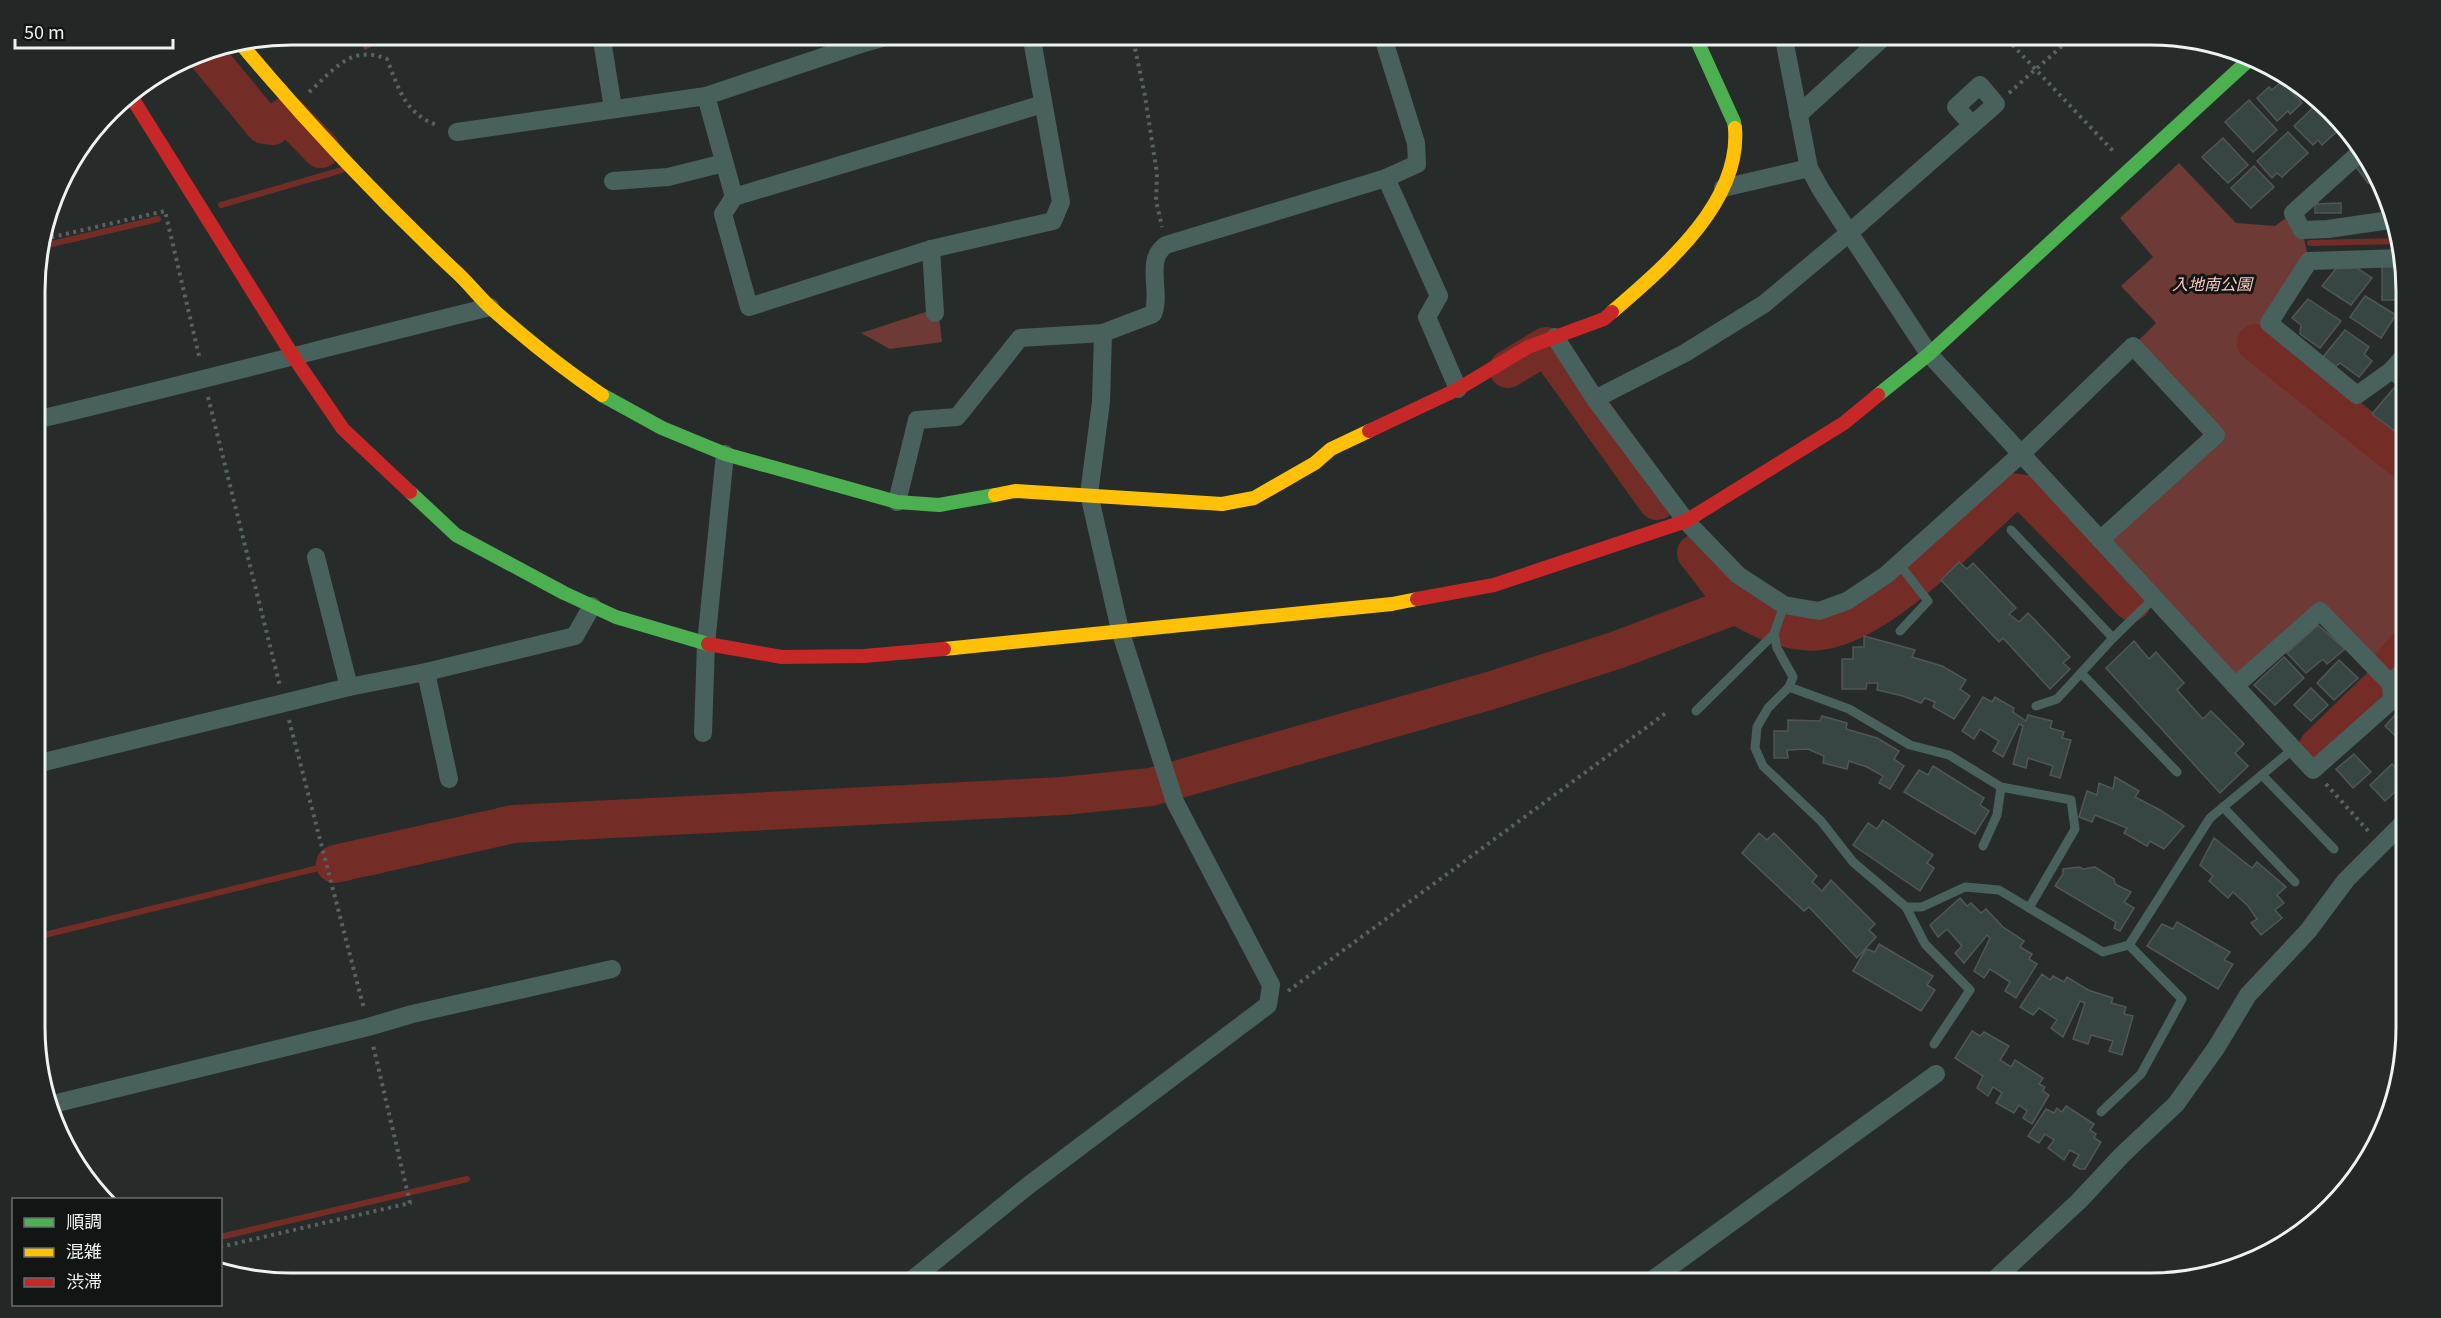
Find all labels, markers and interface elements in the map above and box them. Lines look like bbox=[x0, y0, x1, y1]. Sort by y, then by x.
scale bar bbox=[15, 12, 172, 50]
text: 50 m bbox=[24, 18, 65, 44]
park label: 入地南公園 bbox=[2172, 271, 2254, 295]
legend bbox=[12, 1198, 222, 1306]
text: 順調 bbox=[66, 1207, 102, 1233]
text: 混雑 bbox=[66, 1237, 102, 1263]
text: 渋滞 bbox=[66, 1267, 102, 1293]

